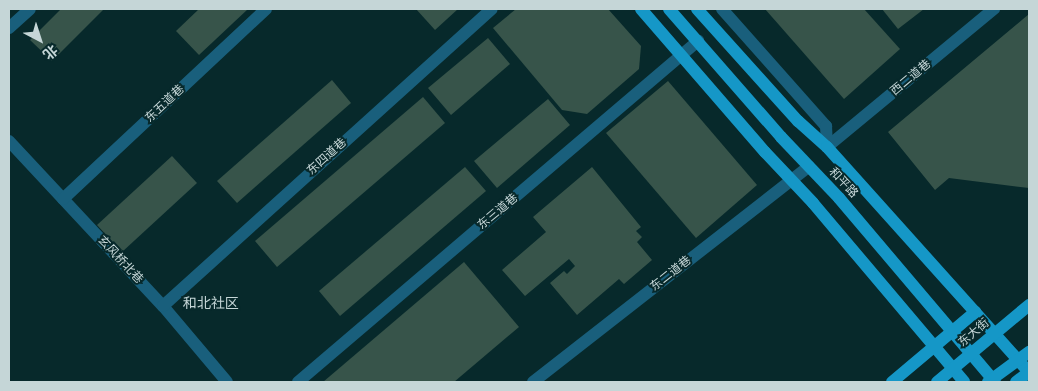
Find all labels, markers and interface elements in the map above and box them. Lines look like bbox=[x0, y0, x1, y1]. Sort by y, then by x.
north arrow bbox=[15, 15, 65, 65]
text: 北 bbox=[39, 41, 61, 63]
street label: 西二道巷 bbox=[888, 57, 934, 99]
street label: 东五道巷 bbox=[143, 82, 187, 126]
street label: 东四道巷 bbox=[304, 136, 350, 178]
street label: 和平路 bbox=[825, 165, 861, 201]
street label: 东三道巷 bbox=[475, 191, 521, 233]
street label: 玄风桥北巷 bbox=[94, 233, 146, 287]
street label: 东二道巷 bbox=[648, 254, 694, 294]
district label: 和北社区 bbox=[183, 296, 239, 312]
street label: 东大街 bbox=[956, 316, 992, 350]

